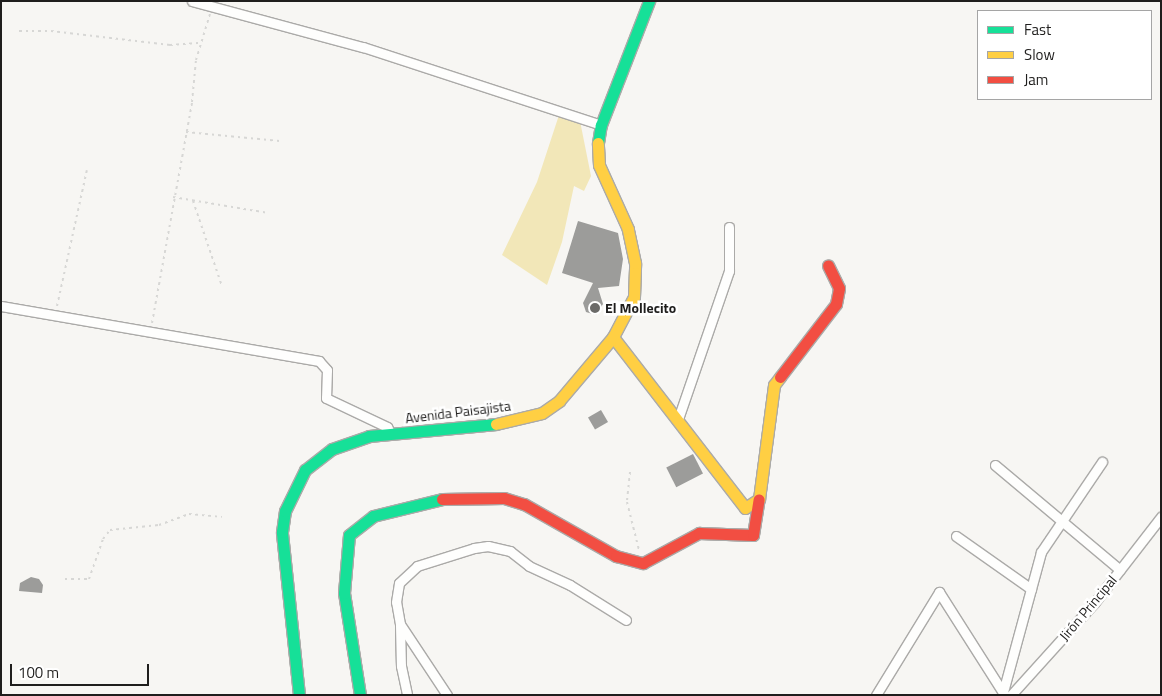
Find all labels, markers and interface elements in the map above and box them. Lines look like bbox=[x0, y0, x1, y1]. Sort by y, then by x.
legend bbox=[977, 10, 1152, 100]
text: Fast bbox=[1024, 18, 1051, 41]
text: Slow bbox=[1024, 43, 1055, 66]
text: Jam bbox=[1024, 68, 1048, 91]
place label: El Mollecito bbox=[605, 300, 676, 316]
marker: El Mollecito bbox=[589, 302, 601, 314]
street label: Avenida Paisajista bbox=[404, 397, 512, 427]
street label: Jirón Principal bbox=[1056, 572, 1120, 644]
scale bar bbox=[12, 654, 151, 686]
text: 100 m bbox=[18, 661, 59, 684]

